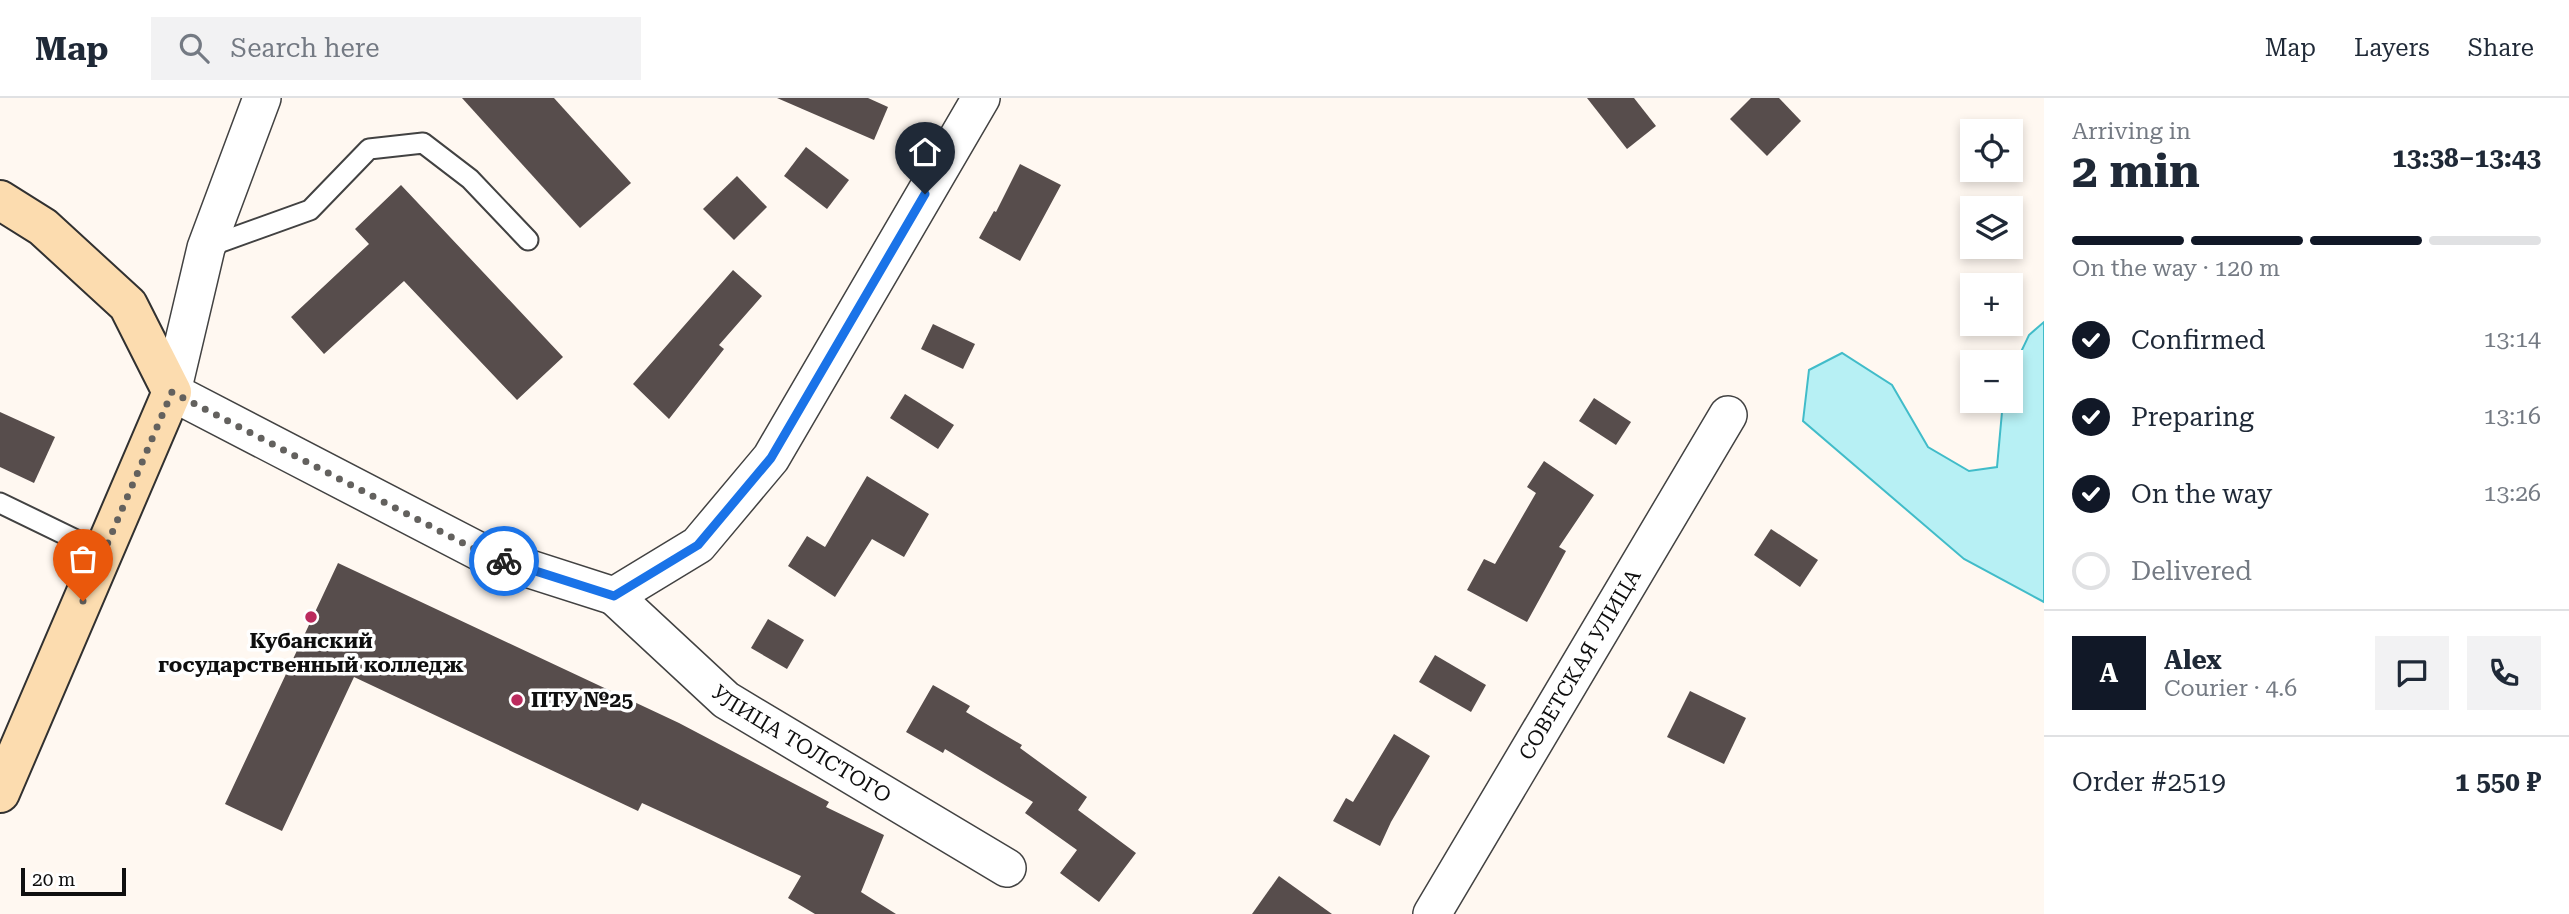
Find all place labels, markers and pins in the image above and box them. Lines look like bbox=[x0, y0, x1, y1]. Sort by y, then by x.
pin bbox=[895, 122, 955, 194]
pin bbox=[53, 529, 113, 601]
marker: Кубанский государственный колледж bbox=[303, 609, 319, 625]
place label: Кубанский государственный колледж bbox=[158, 629, 464, 677]
place label: ПТУ №25 bbox=[531, 688, 633, 712]
marker: ПТУ №25 bbox=[509, 692, 525, 708]

